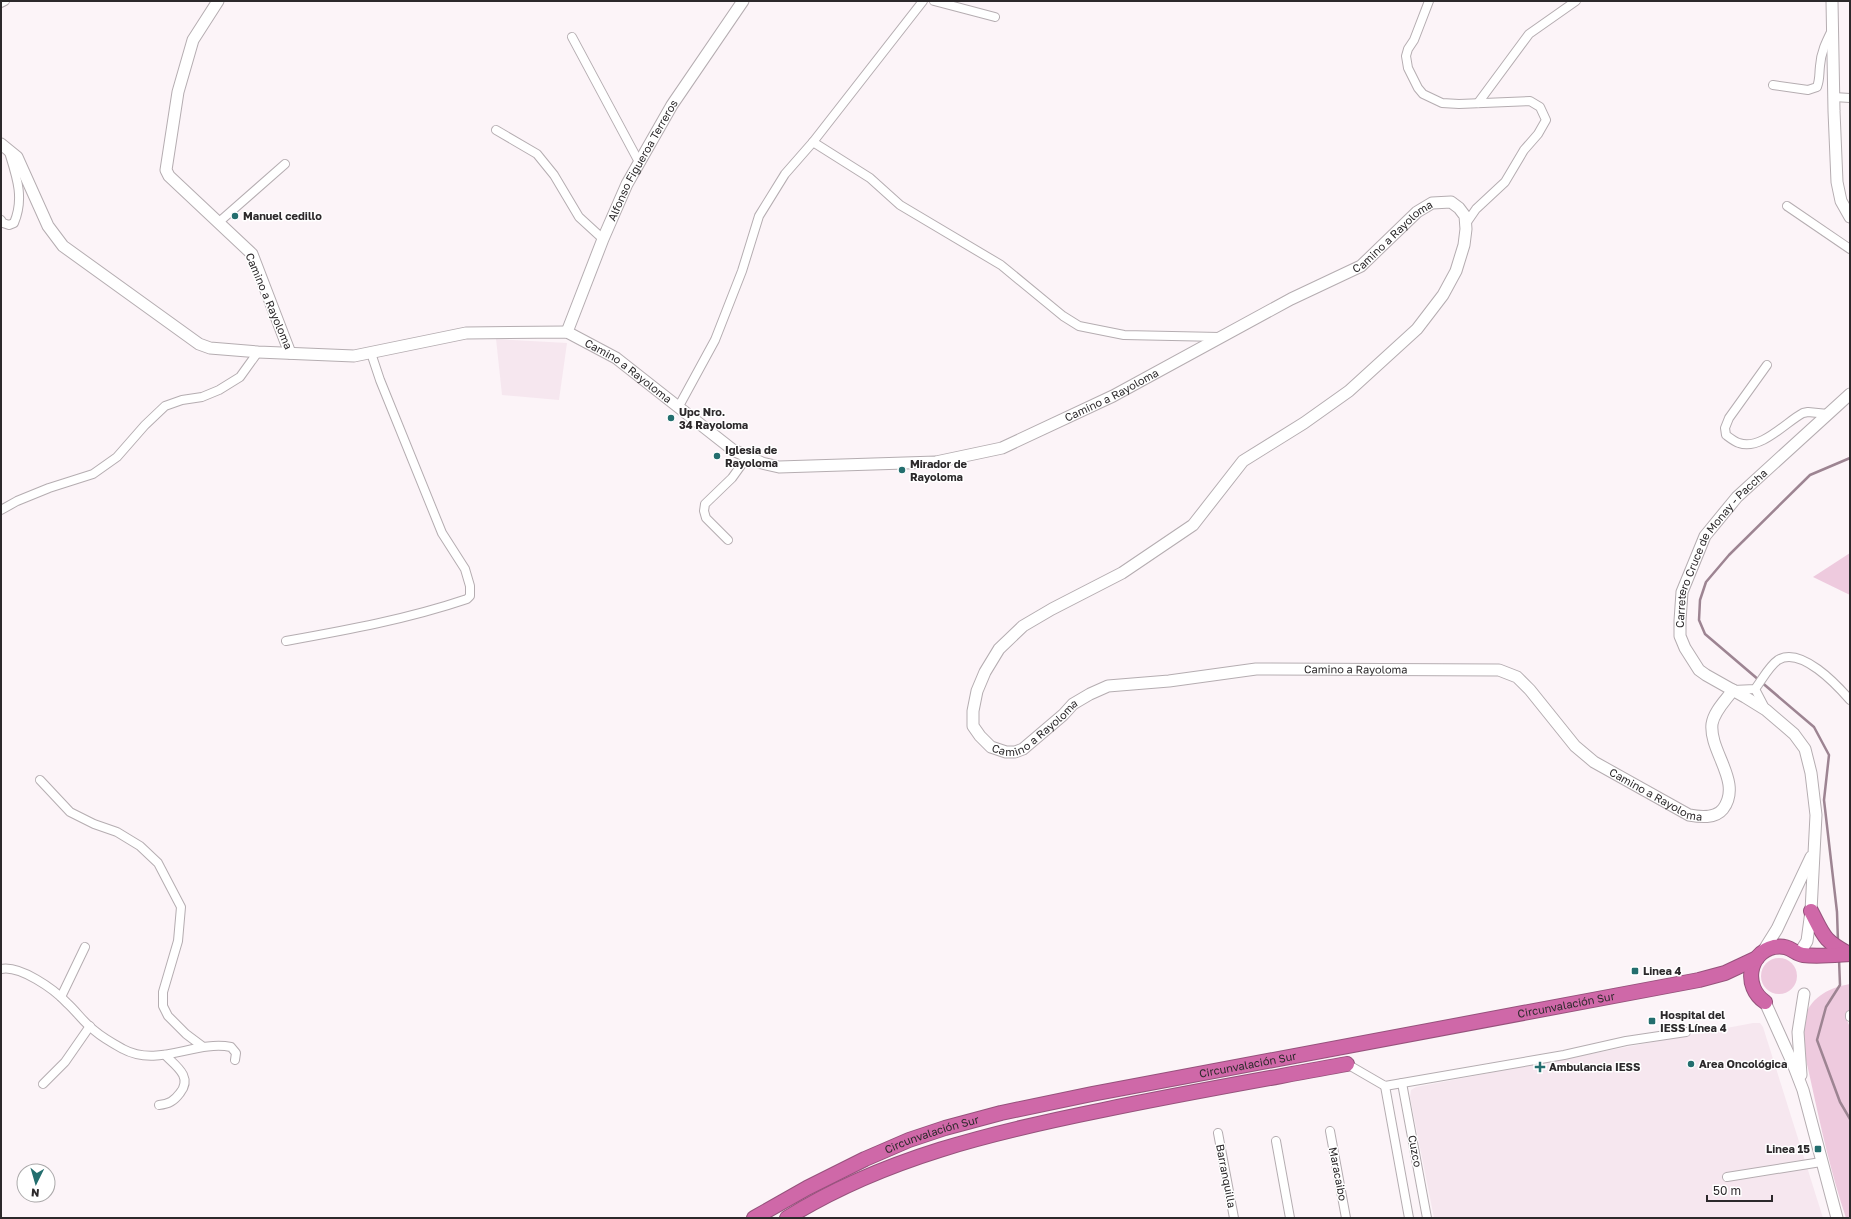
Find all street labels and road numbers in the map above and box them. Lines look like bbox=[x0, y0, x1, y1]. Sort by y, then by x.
street label: Alfonso Figueroa Terreros bbox=[605, 97, 680, 223]
street label: Camino a Rayoloma bbox=[1350, 197, 1435, 275]
street label: Camino a Rayoloma bbox=[243, 251, 296, 351]
street label: Camino a Rayoloma bbox=[583, 336, 675, 405]
street label: Camino a Rayoloma bbox=[1062, 366, 1161, 424]
street label: Carretero Cruce de Monay - Paccha bbox=[1673, 466, 1769, 628]
street label: Camino a Rayoloma bbox=[1304, 662, 1408, 676]
street label: Camino a Rayoloma bbox=[990, 696, 1079, 758]
street label: Camino a Rayoloma bbox=[1607, 765, 1703, 823]
street label: Circunvalación Sur bbox=[1516, 989, 1616, 1020]
street label: Circunvalación Sur bbox=[1198, 1049, 1298, 1080]
street label: Circunvalación Sur bbox=[882, 1112, 981, 1156]
street label: Cuzco bbox=[1406, 1134, 1425, 1168]
street label: Barranquilla bbox=[1214, 1143, 1239, 1209]
street label: Maracaibo bbox=[1327, 1146, 1350, 1202]

